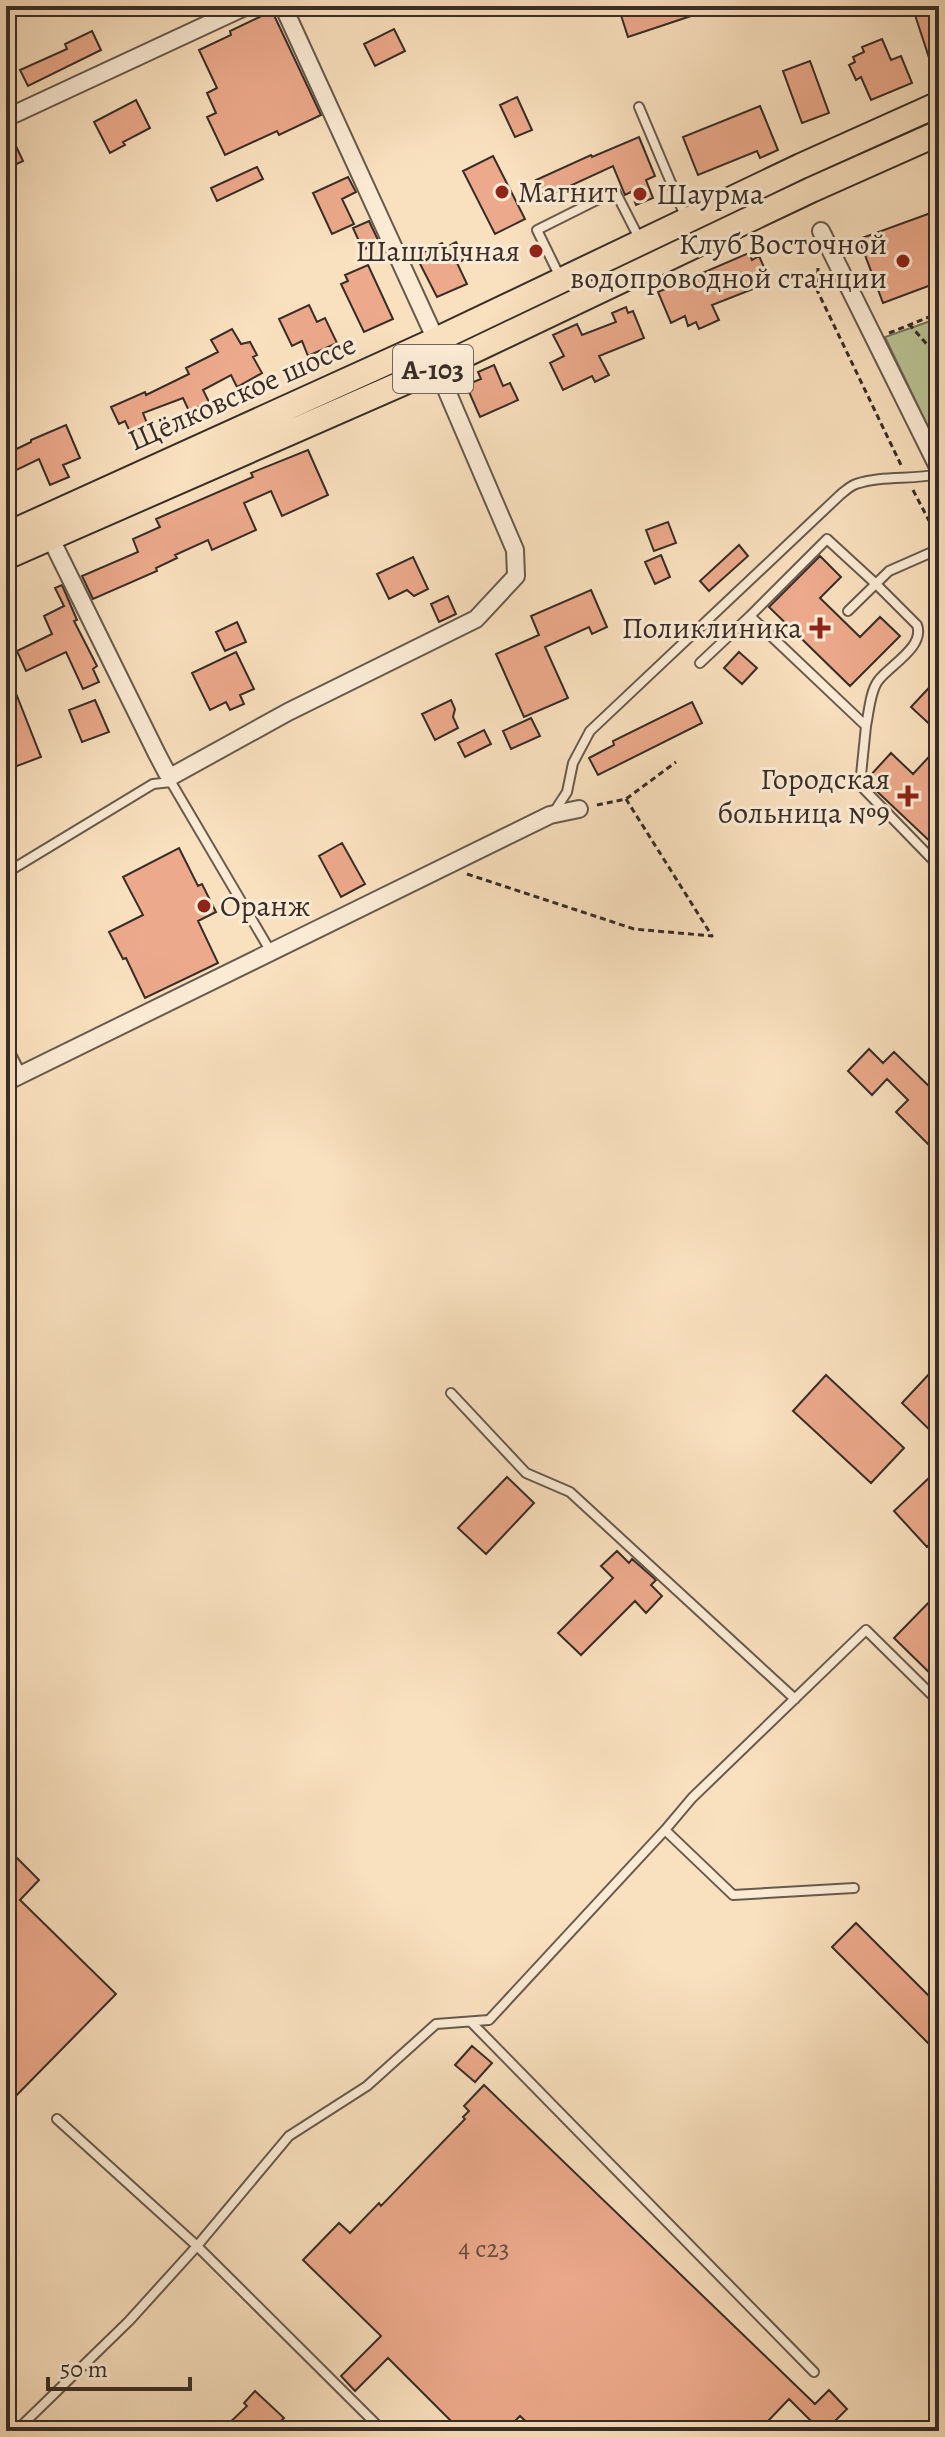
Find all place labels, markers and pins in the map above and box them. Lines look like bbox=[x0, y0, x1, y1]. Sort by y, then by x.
place label: Магнит bbox=[518, 172, 618, 212]
place label: Шаурма bbox=[656, 174, 764, 214]
marker: Магнит bbox=[493, 183, 511, 201]
marker: Шаурма bbox=[631, 185, 649, 203]
place label: Клуб Восточной водопроводной станции bbox=[570, 224, 887, 298]
place label: Шашлычная bbox=[355, 231, 520, 271]
marker: Шашлычная bbox=[527, 242, 545, 260]
marker: Клуб Восточной водопроводной станции bbox=[894, 252, 912, 270]
place label: Поликлиника bbox=[622, 608, 802, 648]
marker: Поликлиника bbox=[809, 617, 831, 639]
place label: Городская больница №9 bbox=[717, 759, 890, 833]
marker: Городская больница №9 bbox=[897, 785, 919, 807]
place label: Оранж bbox=[220, 886, 310, 926]
marker: Оранж bbox=[195, 897, 213, 915]

